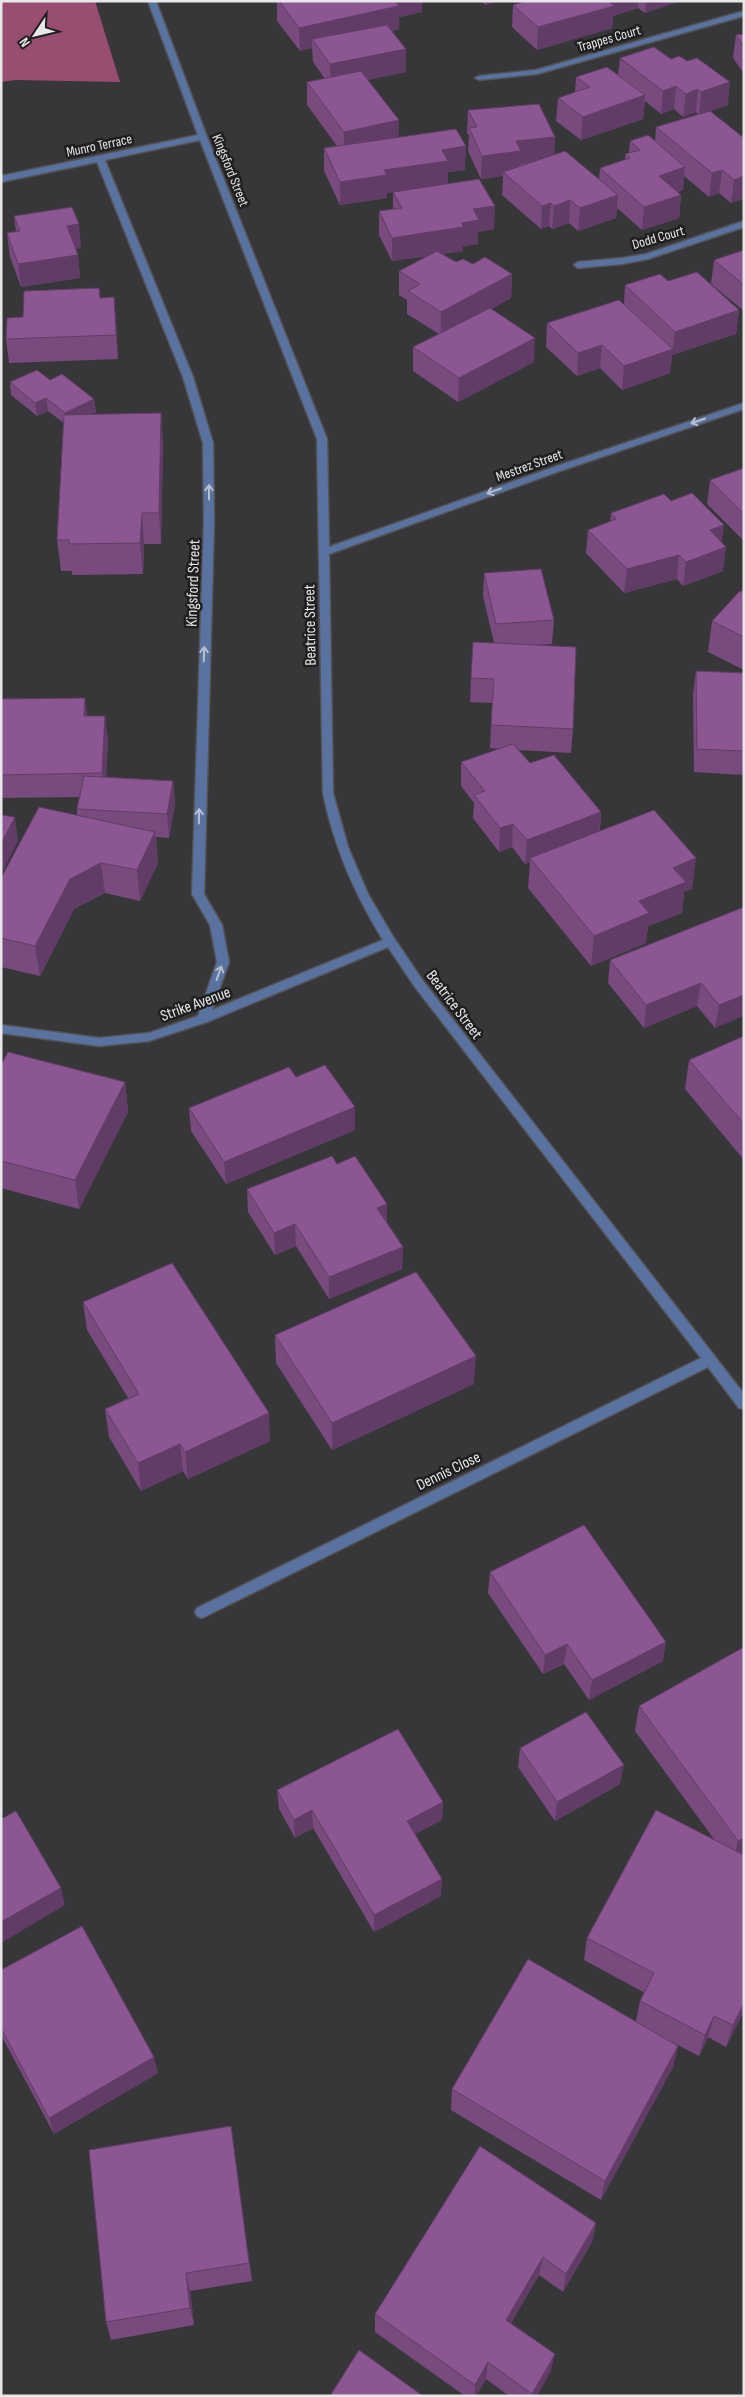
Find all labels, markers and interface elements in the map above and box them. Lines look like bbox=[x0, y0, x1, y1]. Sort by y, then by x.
north arrow bbox=[10, 10, 60, 60]
street label: Trappes Court bbox=[576, 21, 643, 56]
text: N bbox=[16, 34, 34, 50]
street label: Munro Terrace bbox=[65, 130, 134, 161]
street label: Kingsford Street bbox=[208, 132, 253, 209]
street label: Dodd Court bbox=[630, 222, 686, 253]
one-way arrow bbox=[690, 417, 706, 426]
street label: Mestrez Street bbox=[494, 446, 565, 485]
one-way arrow bbox=[204, 484, 213, 500]
one-way arrow bbox=[487, 487, 503, 497]
street label: Kingsford Street bbox=[182, 539, 205, 627]
street label: Beatrice Street bbox=[300, 584, 321, 666]
one-way arrow bbox=[199, 646, 209, 662]
one-way arrow bbox=[194, 809, 204, 825]
one-way arrow bbox=[215, 966, 224, 981]
street label: Beatrice Street bbox=[422, 967, 486, 1043]
street label: Strike Avenue bbox=[158, 983, 233, 1026]
street label: Dennis Close bbox=[414, 1448, 484, 1495]

